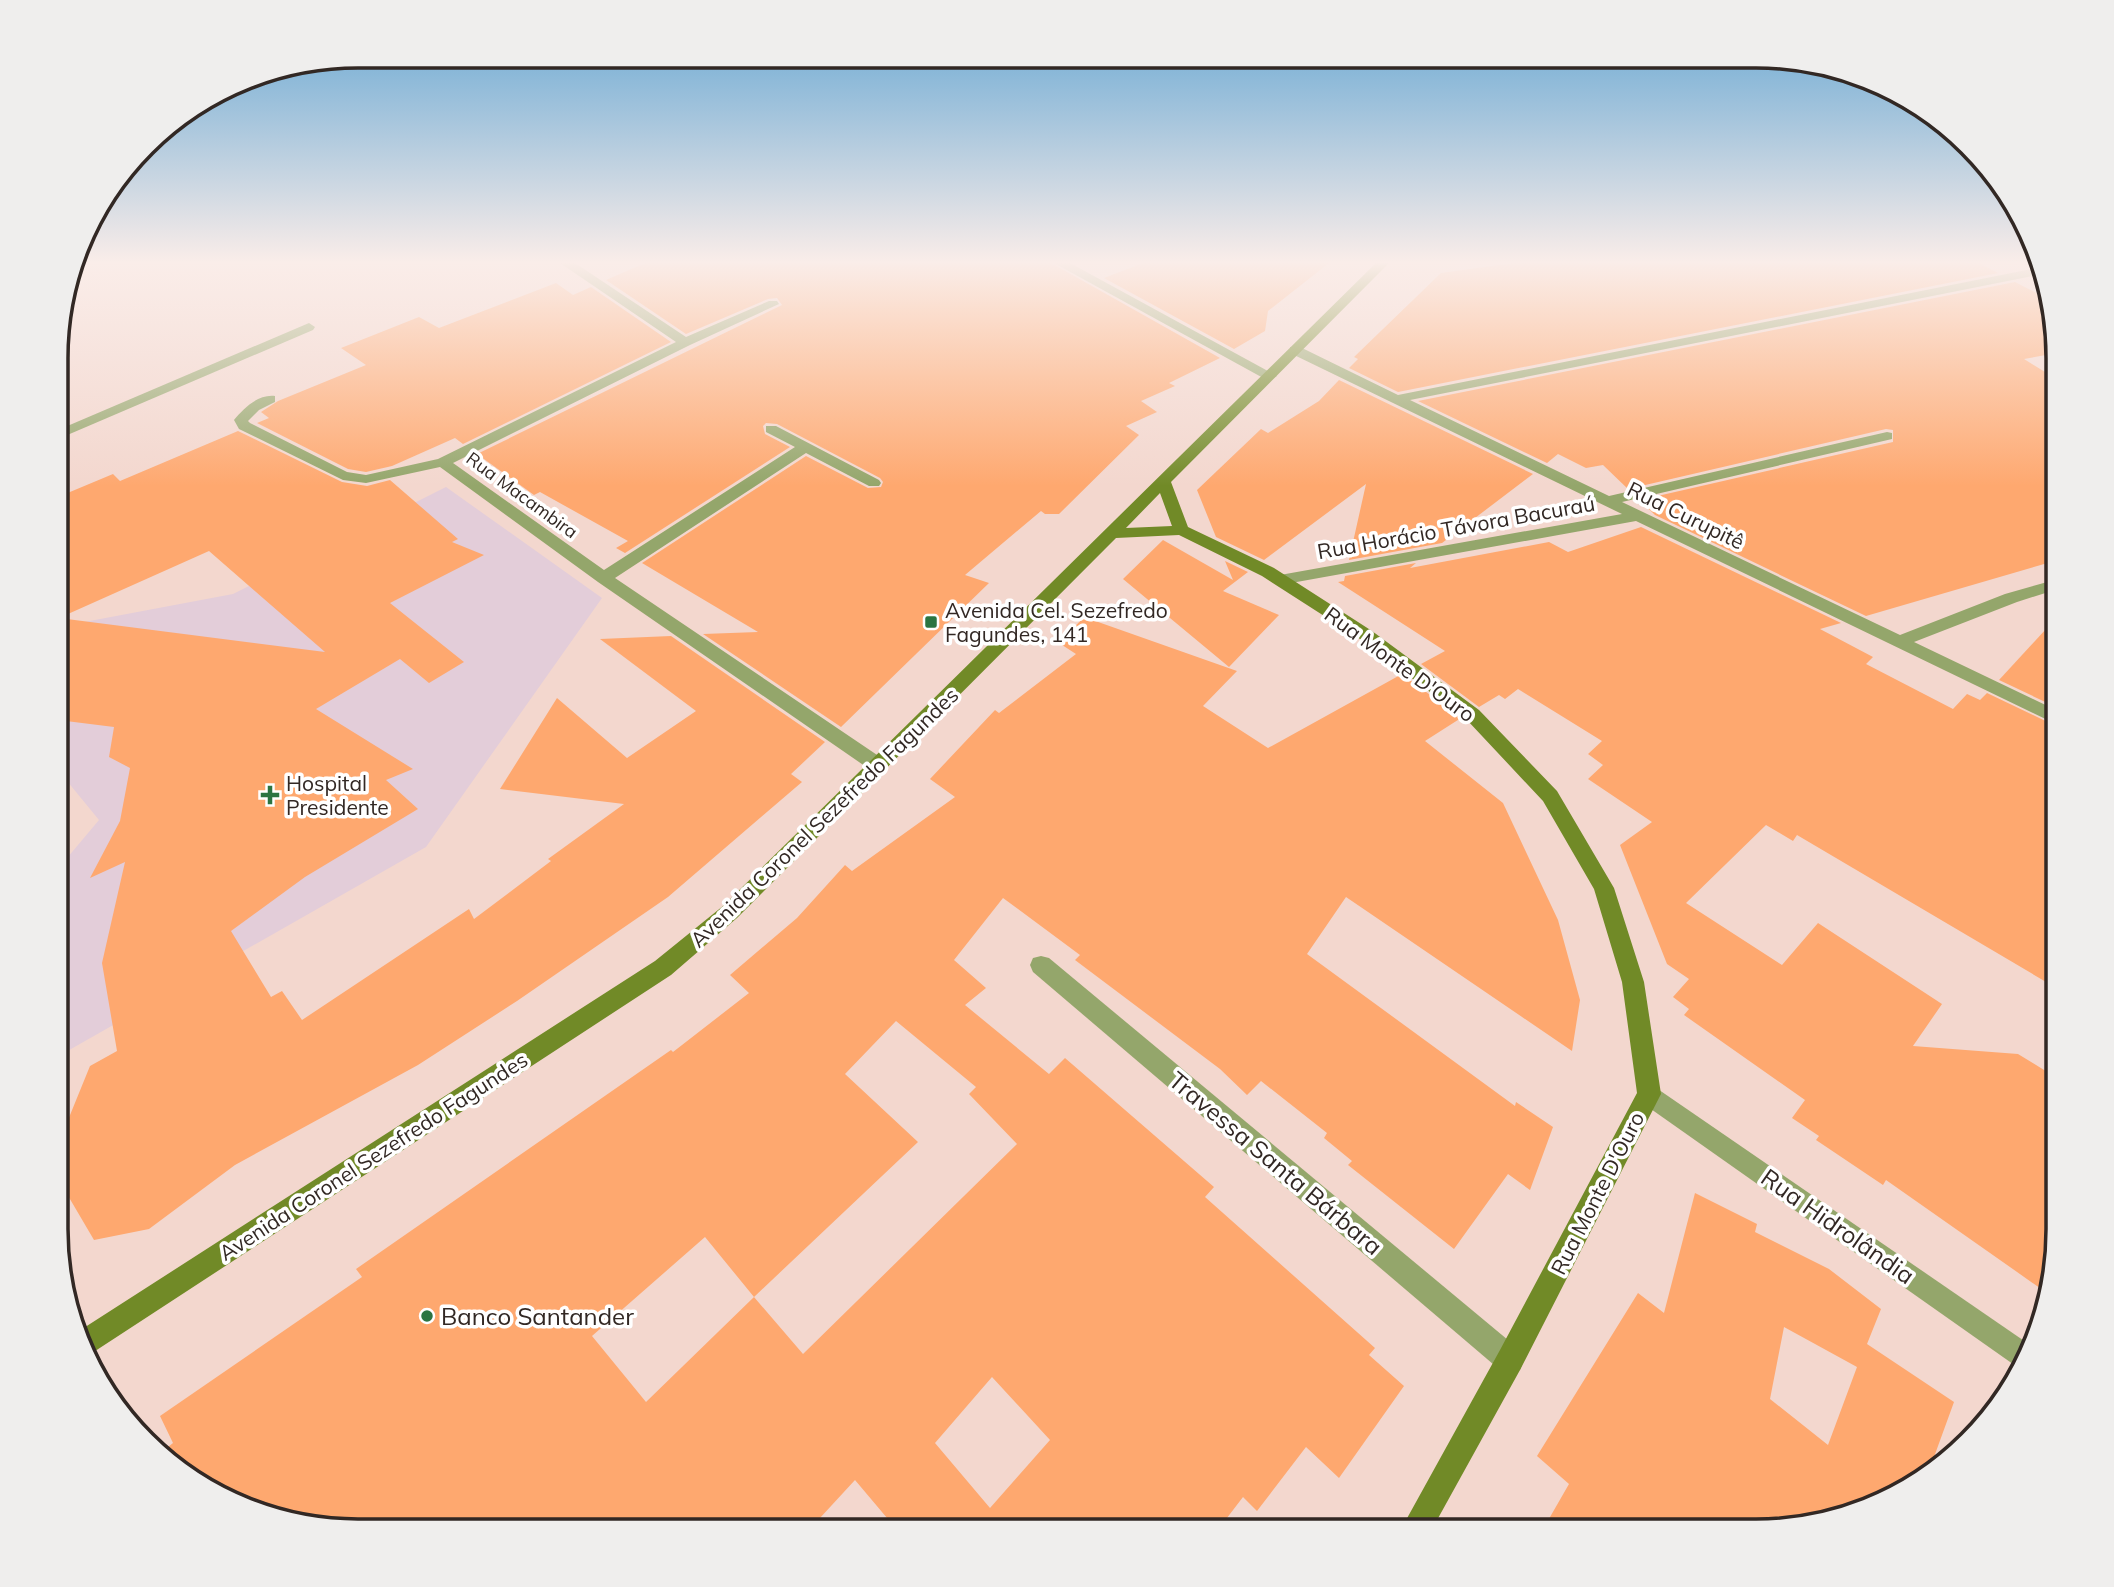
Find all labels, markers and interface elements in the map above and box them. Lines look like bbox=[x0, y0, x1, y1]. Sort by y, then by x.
street label: Rua Macambira bbox=[462, 447, 582, 543]
street label: Rua Curupitê bbox=[1623, 475, 1749, 555]
street label: Rua Horácio Távora Bacuraú bbox=[1315, 490, 1597, 564]
place label: Avenida Cel. Sezefredo Fagundes, 141 bbox=[945, 597, 1168, 647]
street label: Rua Monte D'Ouro bbox=[1320, 601, 1480, 727]
marker: Avenida Cel. Sezefredo Fagundes, 141 bbox=[923, 614, 939, 630]
street label: Avenida Coronel Sezefredo Fagundes bbox=[684, 682, 964, 952]
place label: Hospital Presidente bbox=[286, 770, 389, 820]
marker: Hospital Presidente bbox=[260, 785, 280, 805]
street label: Avenida Coronel Sezefredo Fagundes bbox=[214, 1046, 532, 1266]
street label: Travessa Santa Bárbara bbox=[1163, 1065, 1389, 1261]
street label: Rua Monte D'Ouro bbox=[1545, 1107, 1649, 1279]
street label: Rua Hidrolândia bbox=[1755, 1162, 1921, 1290]
place label: Banco Santander bbox=[441, 1301, 634, 1331]
marker: Banco Santander bbox=[419, 1308, 435, 1324]

